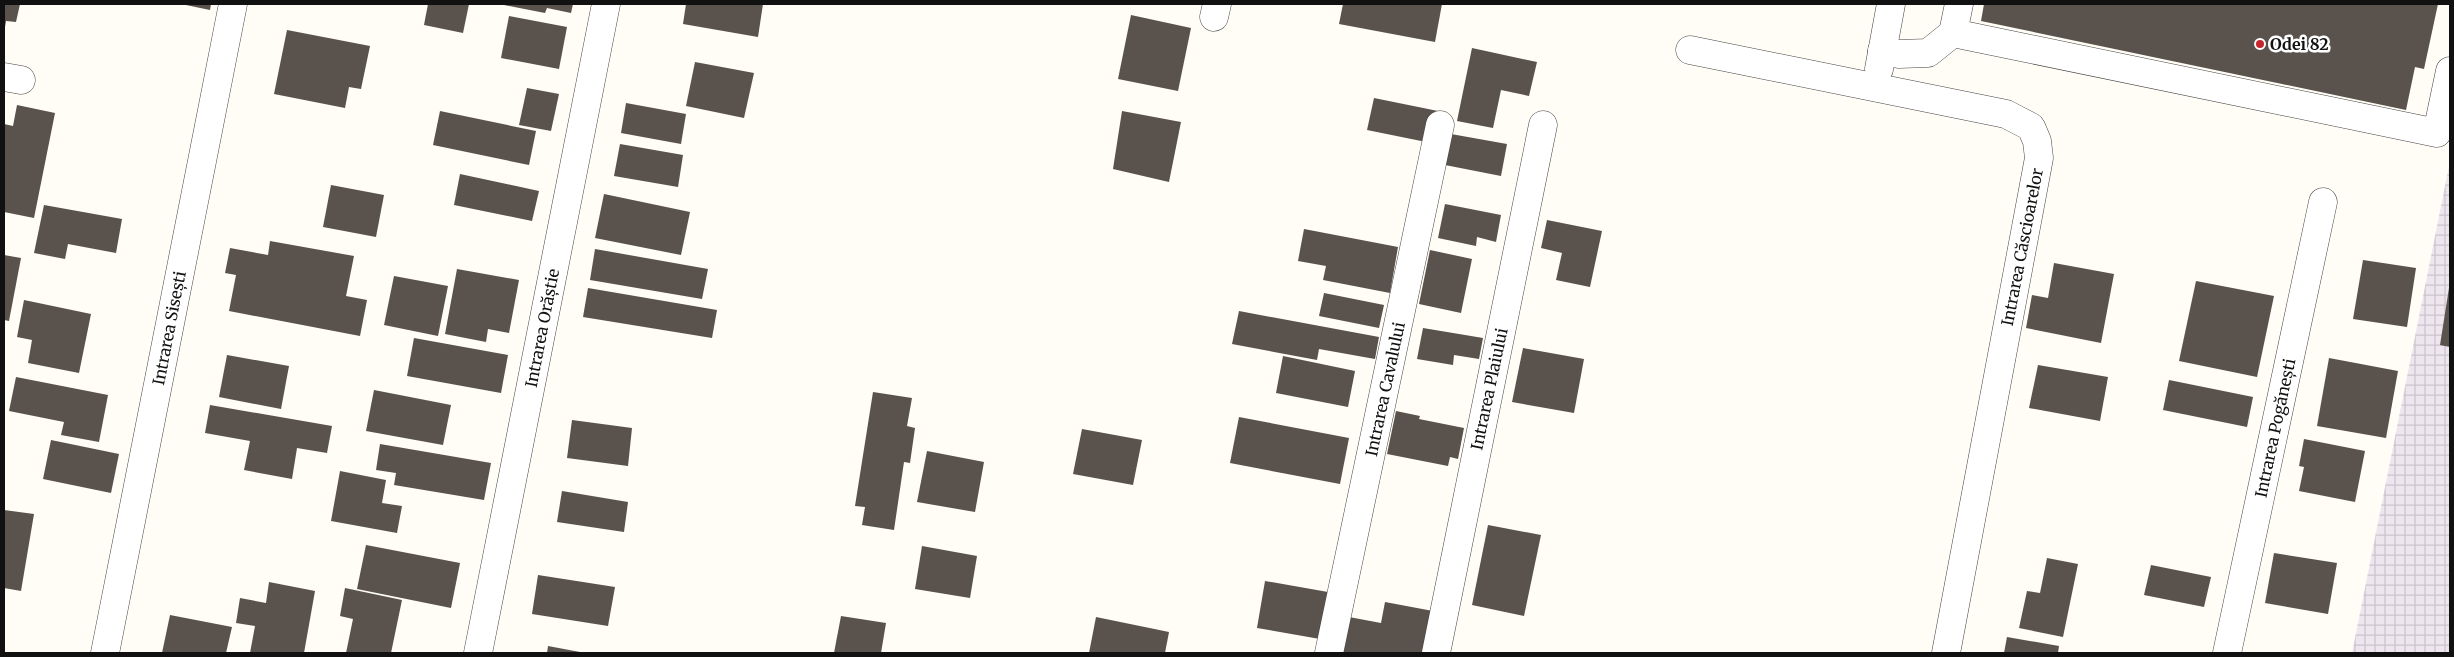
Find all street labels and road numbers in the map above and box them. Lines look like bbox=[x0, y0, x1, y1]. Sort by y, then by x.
street label: Intrarea Căscioarelor bbox=[1997, 166, 2047, 328]
street label: Intrarea Orăștie bbox=[521, 267, 564, 389]
street label: Intrarea Sisești bbox=[148, 269, 191, 387]
street label: Intrarea Cavalului bbox=[1361, 320, 1409, 458]
street label: Intrarea Plaiului bbox=[1466, 326, 1512, 452]
street label: Intrarea Pogănești bbox=[2250, 357, 2300, 500]

